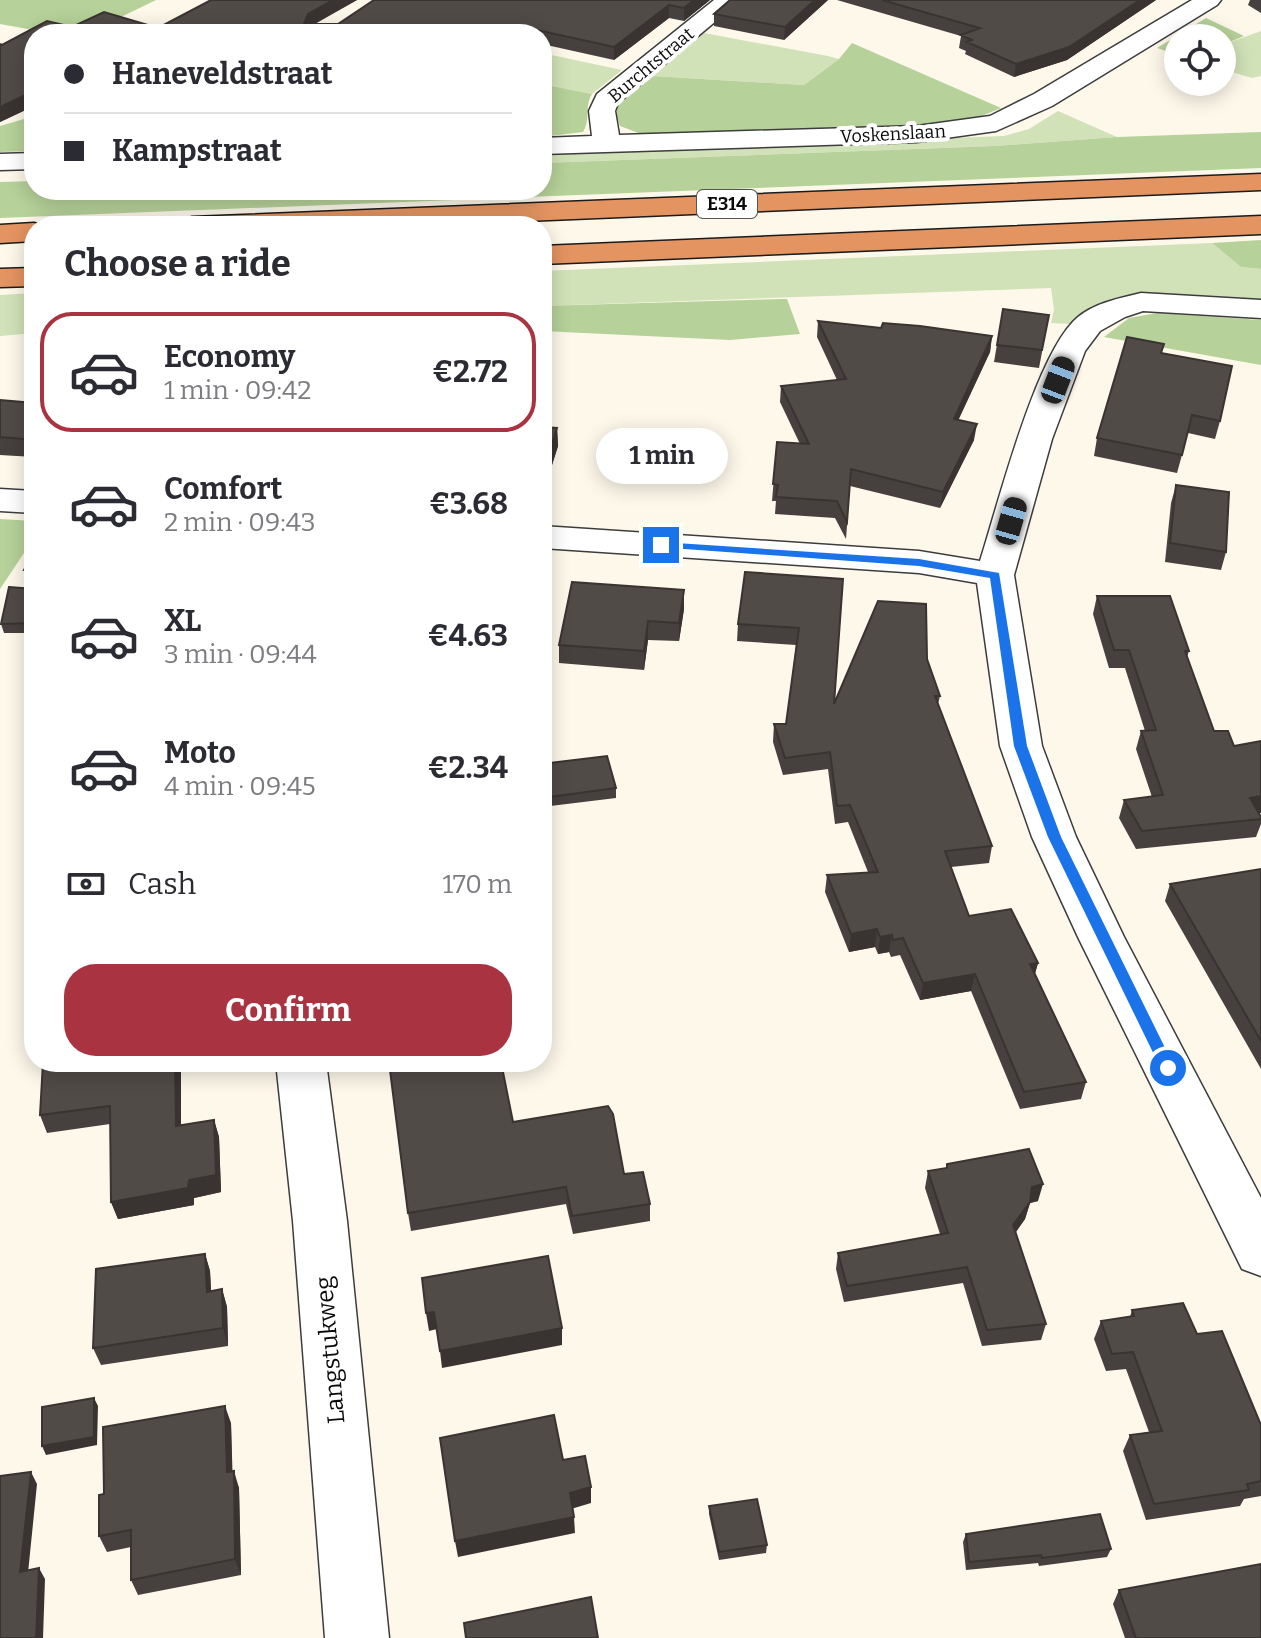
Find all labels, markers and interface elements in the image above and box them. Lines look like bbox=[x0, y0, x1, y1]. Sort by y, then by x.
street label: Burchtstraat bbox=[604, 22, 699, 107]
map controls bbox=[1164, 24, 1236, 96]
button: locate bbox=[1164, 24, 1236, 96]
text: Haneveldstraat bbox=[112, 56, 333, 92]
street label: Voskenslaan bbox=[840, 120, 947, 148]
text: Kampstraat bbox=[112, 133, 282, 169]
road number: E314 bbox=[697, 190, 757, 218]
text: Choose a ride bbox=[64, 242, 291, 286]
icon: car bbox=[68, 336, 140, 408]
text: Economy bbox=[164, 339, 295, 375]
car bbox=[1038, 353, 1078, 407]
text: €2.72 bbox=[432, 354, 508, 390]
text: 1 min · 09:42 bbox=[164, 375, 311, 406]
callout: 1 min bbox=[595, 429, 727, 485]
text: 1 min bbox=[629, 440, 695, 471]
icon: car bbox=[68, 468, 140, 540]
text: Comfort bbox=[164, 471, 282, 507]
text: €3.68 bbox=[429, 486, 508, 522]
car bbox=[993, 495, 1029, 547]
text: 2 min · 09:43 bbox=[164, 507, 316, 538]
route end bbox=[643, 527, 679, 563]
icon: car bbox=[68, 600, 140, 672]
text: XL bbox=[164, 603, 201, 639]
text: €4.63 bbox=[428, 618, 508, 654]
text: 3 min · 09:44 bbox=[164, 639, 317, 670]
icon: car bbox=[68, 732, 140, 804]
text: Moto bbox=[164, 735, 236, 771]
text: €2.34 bbox=[428, 750, 508, 786]
text: 4 min · 09:45 bbox=[164, 771, 316, 802]
icon: cash bbox=[64, 862, 108, 906]
text: Cash bbox=[128, 866, 196, 902]
text: 170 m bbox=[442, 869, 512, 900]
button: Confirm bbox=[64, 964, 512, 1056]
route start bbox=[1150, 1050, 1186, 1086]
street label: Langstukweg bbox=[310, 1275, 350, 1425]

